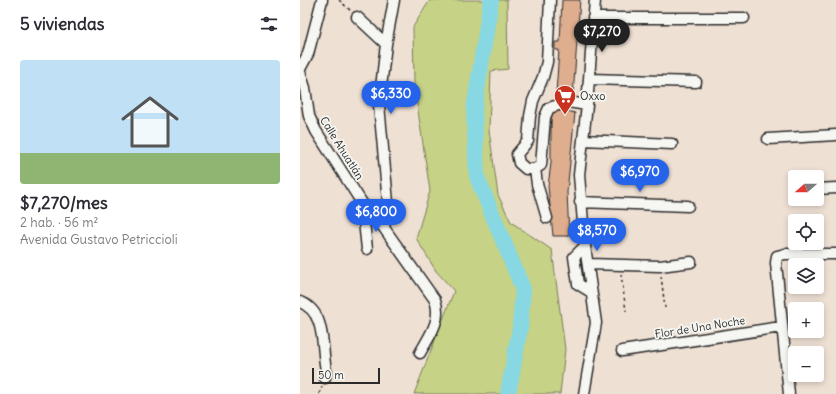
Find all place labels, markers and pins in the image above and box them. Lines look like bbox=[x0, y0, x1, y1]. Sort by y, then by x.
pin: $7,270 bbox=[569, 19, 635, 53]
pin: $6,330 bbox=[358, 81, 424, 115]
supermarket icon: Oxxo bbox=[552, 83, 578, 116]
place label: Oxxo bbox=[580, 89, 605, 103]
pin: $6,970 bbox=[607, 159, 673, 193]
pin: $6,800 bbox=[343, 199, 409, 233]
pin: $8,570 bbox=[564, 218, 630, 252]

